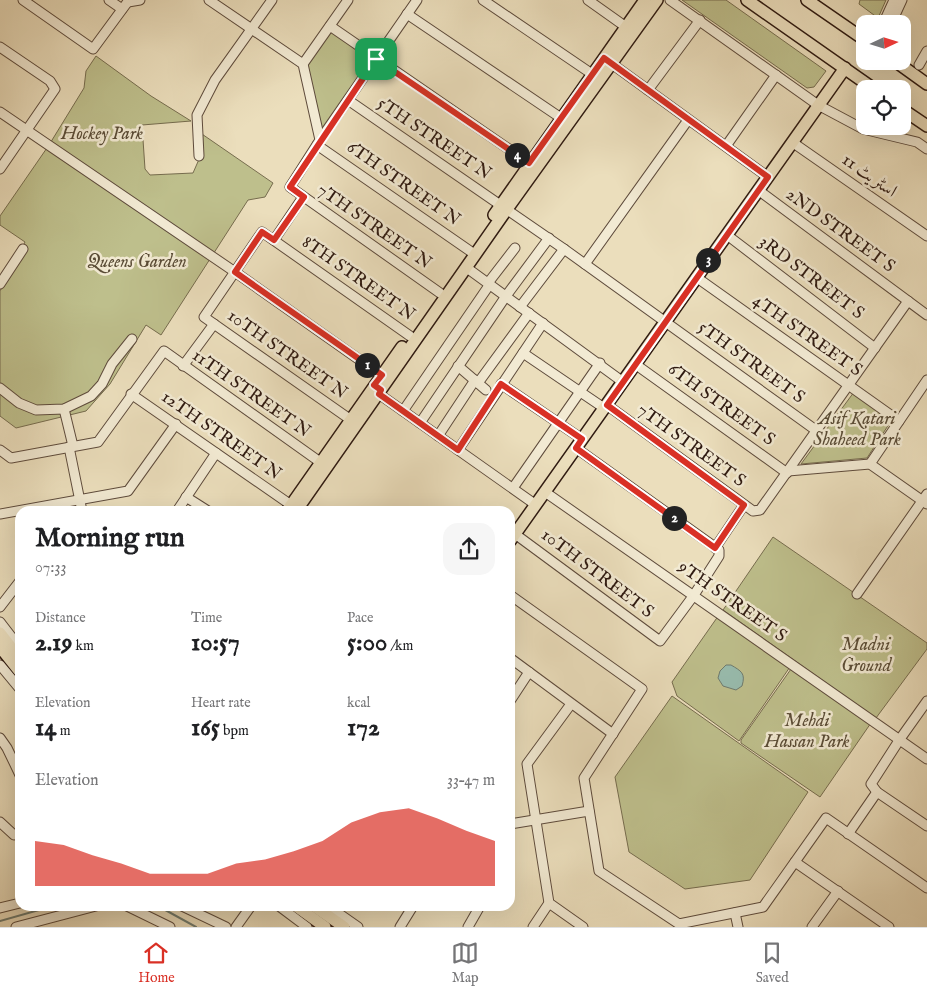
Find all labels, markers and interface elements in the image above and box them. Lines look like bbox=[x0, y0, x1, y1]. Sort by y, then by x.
north arrow bbox=[856, 15, 911, 70]
map controls bbox=[856, 15, 911, 135]
pin bbox=[355, 38, 397, 80]
icon: arrive bbox=[362, 45, 390, 73]
button: locate bbox=[856, 80, 911, 135]
street label: 5TH STREET N bbox=[373, 92, 496, 186]
park label: Hockey Park bbox=[60, 123, 143, 146]
street label: 6TH STREET N bbox=[342, 136, 465, 232]
pin: 4 bbox=[504, 142, 530, 168]
text: 4 bbox=[514, 146, 521, 164]
street label: اسٹریٹ 11 bbox=[837, 149, 901, 203]
street label: 7TH STREET N bbox=[312, 179, 436, 275]
street label: 2ND STREET S bbox=[781, 184, 899, 278]
street label: 8TH STREET N bbox=[297, 231, 419, 327]
street label: 3RD STREET S bbox=[754, 231, 868, 325]
pin: 3 bbox=[696, 248, 720, 272]
park label: Queens Garden bbox=[87, 251, 187, 274]
text: 3 bbox=[706, 251, 711, 269]
street label: 4TH STREET S bbox=[748, 290, 866, 382]
street label: 10TH STREET N bbox=[222, 305, 352, 405]
street label: 5TH STREET S bbox=[693, 317, 809, 409]
street label: 11TH STREET N bbox=[187, 345, 315, 444]
pin: 1 bbox=[354, 352, 380, 378]
text: 1 bbox=[365, 356, 370, 374]
street label: 6TH STREET S bbox=[663, 358, 779, 452]
street label: 12TH STREET N bbox=[157, 386, 286, 486]
street label: 7TH STREET S bbox=[632, 399, 750, 493]
park label: Asif Katari Shaheed Park bbox=[813, 408, 901, 452]
pin: 2 bbox=[662, 506, 686, 530]
text: 2 bbox=[671, 509, 678, 527]
text: Morning run bbox=[35, 521, 185, 556]
button: share bbox=[443, 523, 495, 575]
street label: 10TH STREET S bbox=[536, 524, 658, 624]
street label: 9TH STREET S bbox=[672, 555, 791, 648]
text: 07:33 bbox=[35, 558, 67, 578]
text: Distance bbox=[35, 609, 86, 627]
text: Time bbox=[191, 609, 222, 627]
text: Pace bbox=[347, 609, 374, 627]
text: 2.19 bbox=[35, 627, 72, 659]
text: 10:57 bbox=[191, 627, 240, 659]
text: 5:00 bbox=[347, 627, 387, 659]
park label: Madni Ground bbox=[841, 634, 893, 678]
text: km bbox=[72, 637, 94, 655]
text: /km bbox=[387, 637, 413, 655]
text: Elevation bbox=[35, 694, 91, 712]
text: Heart rate bbox=[191, 694, 251, 712]
text: kcal bbox=[347, 694, 370, 712]
park label: Mehdi Hassan Park bbox=[763, 710, 850, 754]
text: 14 bbox=[35, 712, 57, 744]
text: 165 bbox=[191, 712, 220, 744]
text: 172 bbox=[347, 712, 380, 744]
text: m bbox=[57, 722, 70, 740]
text: bpm bbox=[220, 722, 249, 740]
text: Elevation bbox=[35, 771, 98, 791]
text: 33–47 m bbox=[447, 771, 495, 791]
tab: Home bbox=[138, 939, 175, 987]
tab: Map bbox=[451, 939, 479, 987]
tab: Saved bbox=[756, 939, 789, 987]

